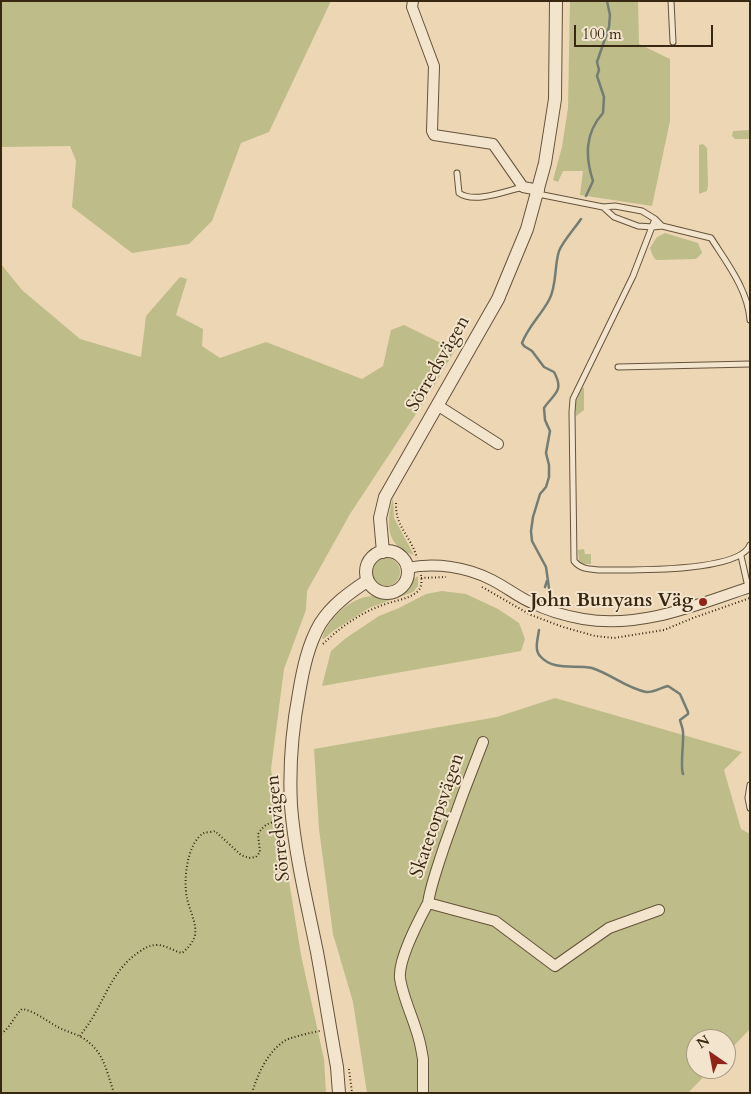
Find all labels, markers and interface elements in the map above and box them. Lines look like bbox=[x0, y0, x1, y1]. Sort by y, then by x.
scale bar bbox=[576, 15, 715, 47]
text: 100 m bbox=[582, 24, 622, 44]
street label: Sörredsvägen bbox=[402, 312, 476, 416]
place label: John Bunyans Väg bbox=[530, 591, 693, 613]
marker: John Bunyans Väg bbox=[697, 596, 709, 608]
street label: Skatetorpsvägen bbox=[406, 751, 470, 881]
street label: Sörredsvägen bbox=[262, 774, 296, 882]
north arrow bbox=[686, 1029, 736, 1079]
text: N bbox=[693, 1031, 713, 1053]

